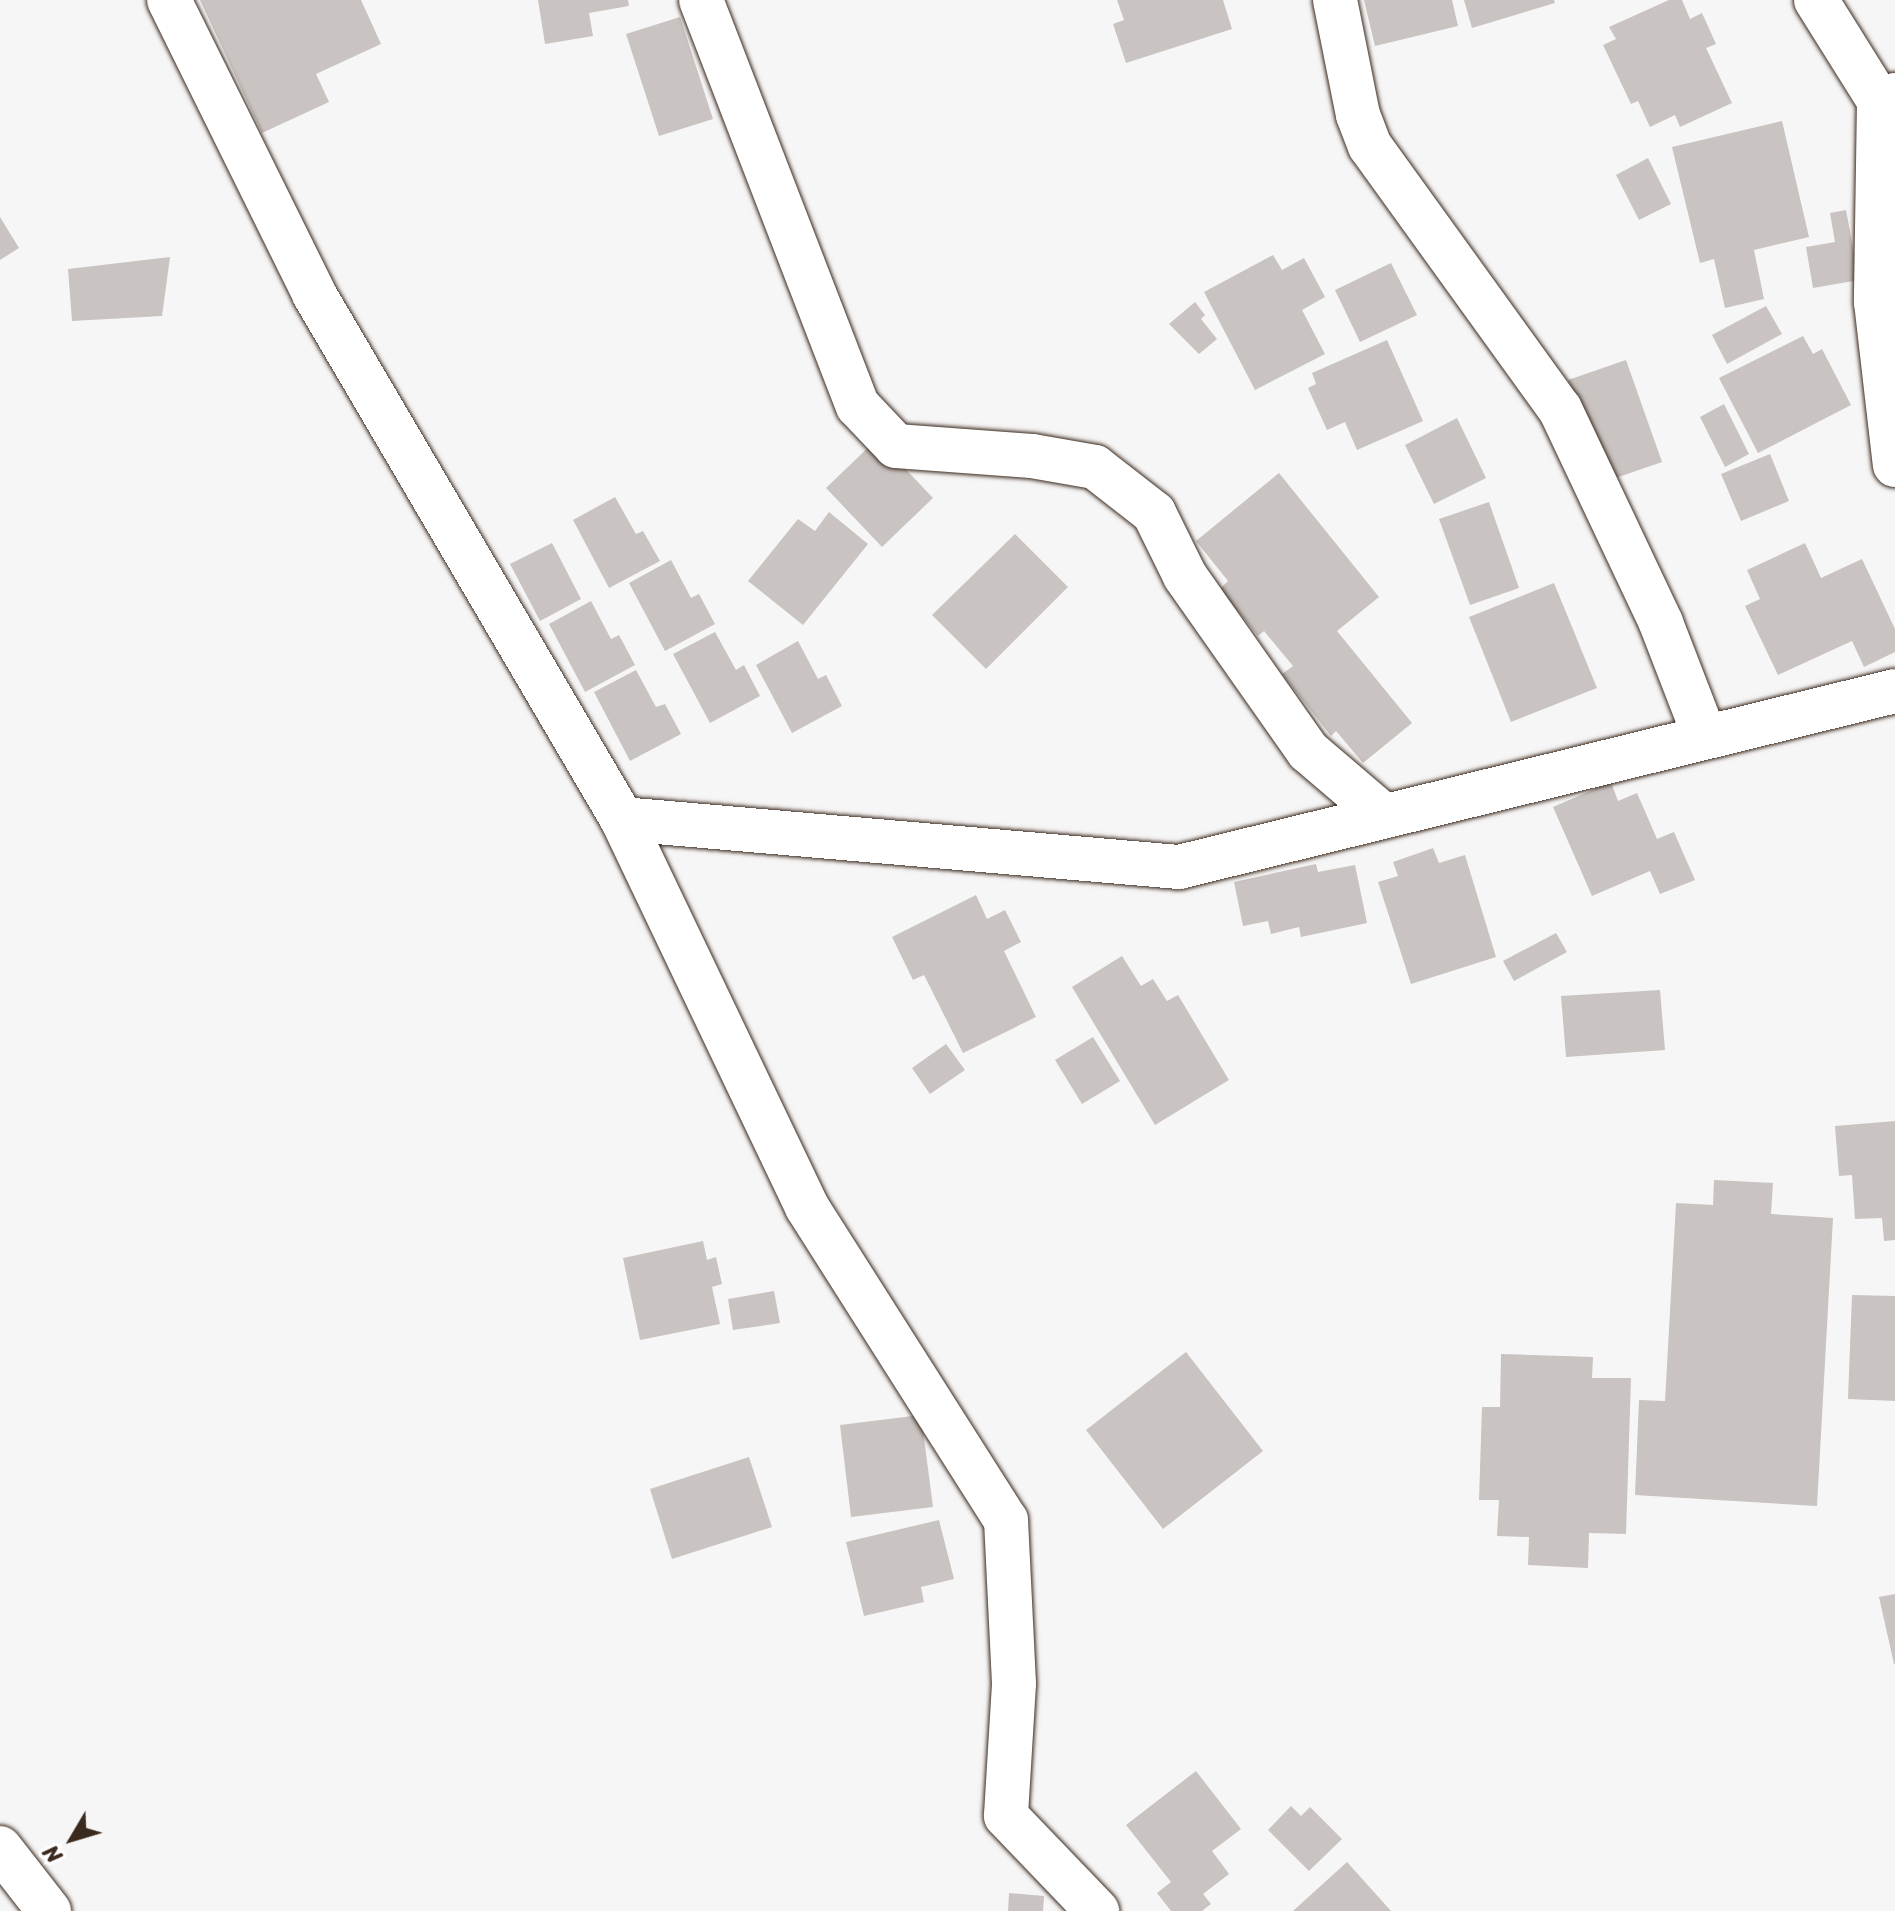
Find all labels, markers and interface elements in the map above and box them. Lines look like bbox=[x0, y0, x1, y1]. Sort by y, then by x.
north arrow bbox=[32, 1799, 112, 1879]
text: N bbox=[33, 1836, 73, 1872]

